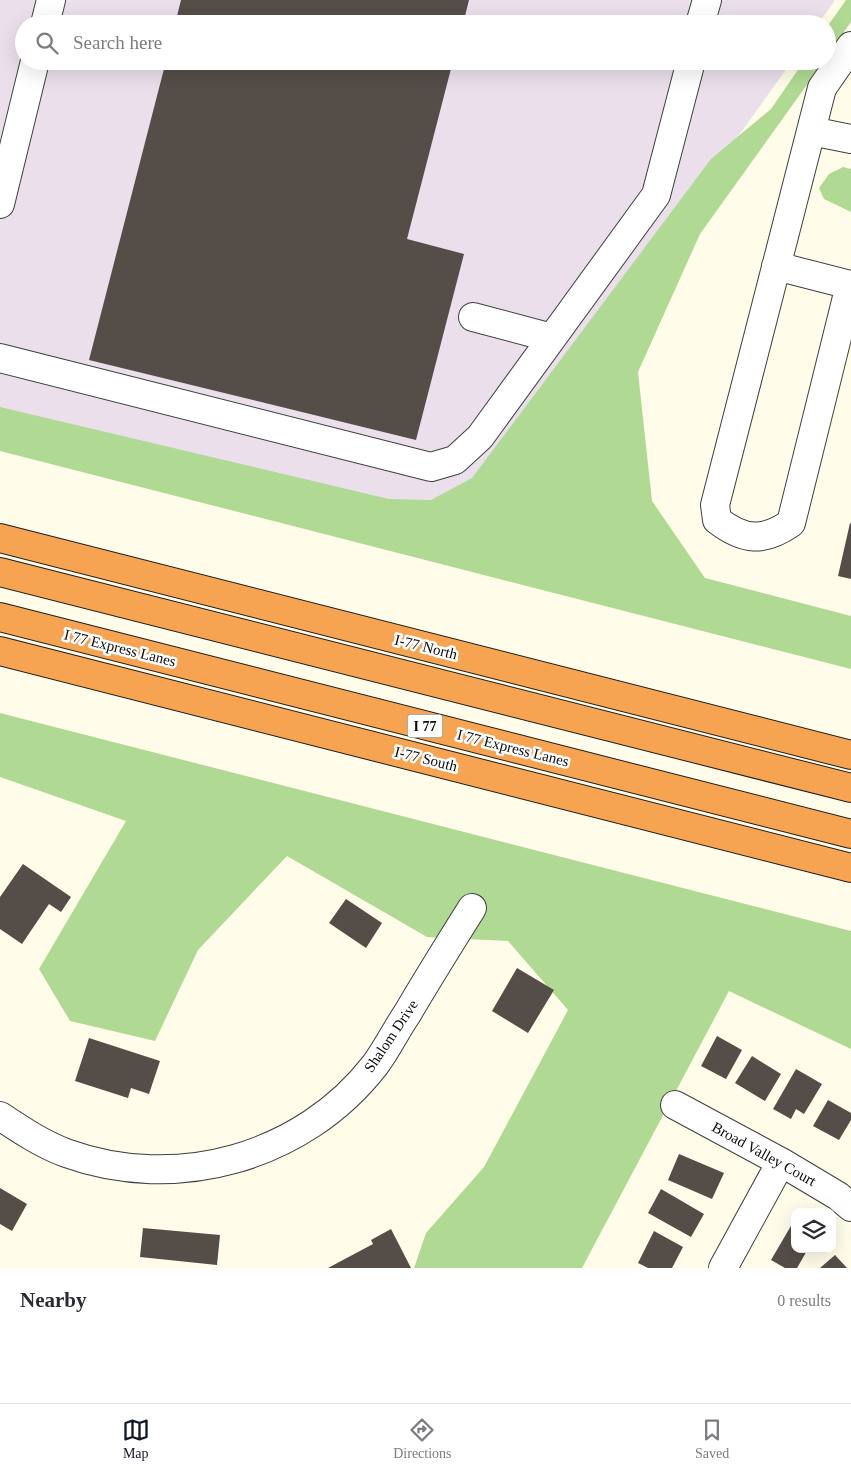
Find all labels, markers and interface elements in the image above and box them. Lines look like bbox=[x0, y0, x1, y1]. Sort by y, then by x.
search box bbox=[15, 15, 836, 70]
icon: search bbox=[33, 29, 61, 57]
text: Search here bbox=[73, 32, 162, 53]
street label: I 77 Express Lanes bbox=[62, 626, 178, 670]
street label: I-77 North bbox=[393, 632, 459, 663]
road number: I 77 bbox=[408, 714, 442, 738]
street label: I 77 Express Lanes bbox=[455, 726, 571, 770]
street label: I-77 South bbox=[393, 744, 459, 775]
street label: Shalom Drive bbox=[361, 997, 421, 1075]
street label: Broad Valley Court bbox=[709, 1119, 819, 1190]
map controls bbox=[791, 1208, 836, 1253]
button: layers bbox=[791, 1208, 836, 1253]
text: Nearby bbox=[20, 1288, 87, 1312]
text: 0 results bbox=[777, 1292, 831, 1309]
tab: Map bbox=[122, 1416, 150, 1462]
tab: Directions bbox=[393, 1416, 452, 1462]
tab: Saved bbox=[695, 1416, 729, 1462]

